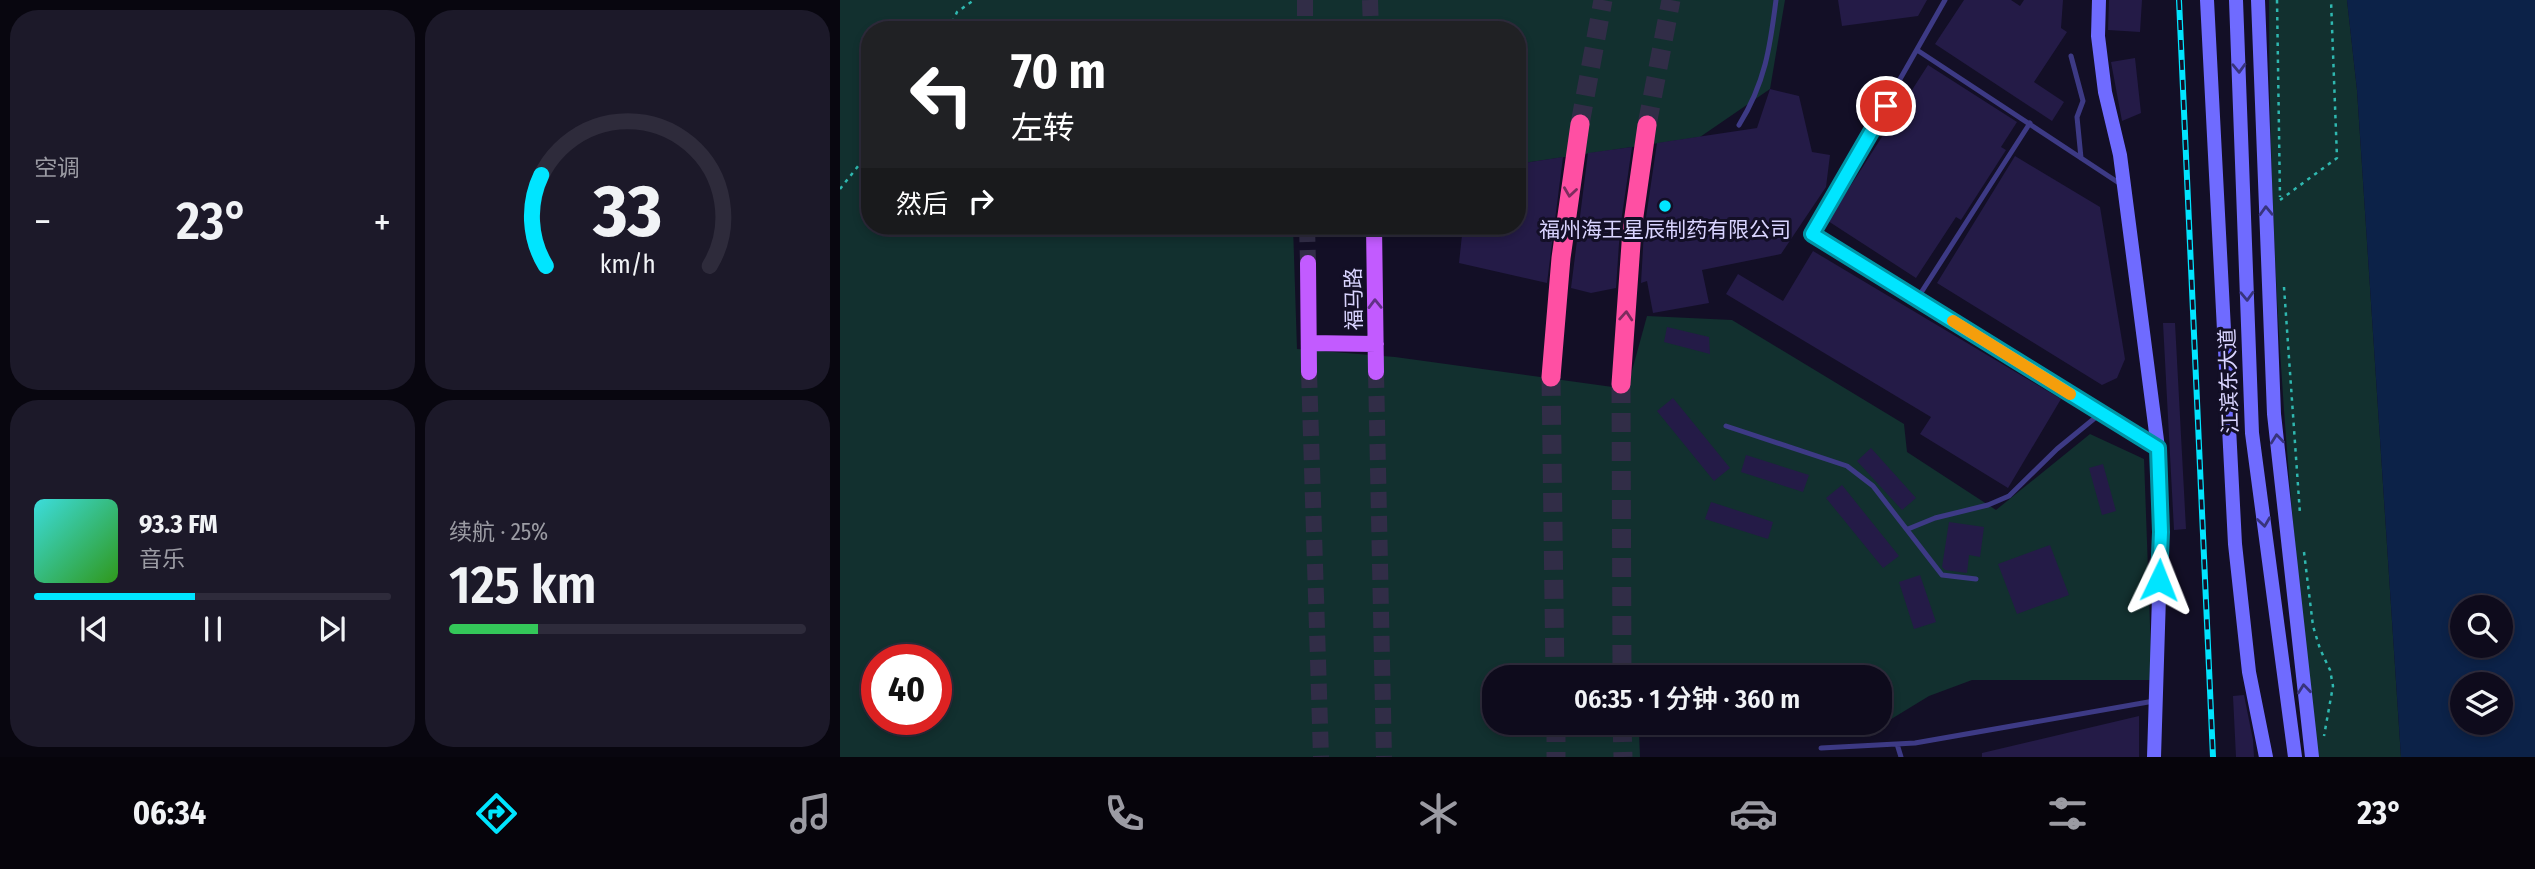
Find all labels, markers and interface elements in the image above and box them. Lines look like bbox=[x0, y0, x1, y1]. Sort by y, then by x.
text: 70 m bbox=[1011, 42, 1106, 101]
icon: left bbox=[896, 49, 987, 140]
one-way arrow bbox=[2231, 63, 2246, 74]
pin bbox=[1856, 76, 1916, 136]
icon: arrive bbox=[1867, 87, 1905, 125]
text: 左转 bbox=[1011, 109, 1075, 147]
text: 空调 bbox=[34, 154, 80, 182]
text: 33 bbox=[592, 168, 662, 255]
icon: right bbox=[962, 182, 1000, 220]
one-way arrow bbox=[1563, 186, 1578, 198]
text: 然后 bbox=[896, 189, 948, 220]
text: 23° bbox=[176, 190, 249, 253]
marker: 福州海王星辰制药有限公司 bbox=[1657, 198, 1673, 214]
text: − bbox=[34, 199, 51, 245]
text: + bbox=[374, 199, 391, 245]
one-way arrow bbox=[2259, 206, 2274, 217]
place label: 福州海王星辰制药有限公司 bbox=[1539, 217, 1791, 243]
text: km/h bbox=[600, 250, 655, 280]
street label: 福马路 bbox=[1340, 267, 1368, 331]
one-way arrow bbox=[2239, 290, 2254, 301]
one-way arrow bbox=[1368, 298, 1383, 309]
one-way arrow bbox=[1618, 310, 1633, 321]
street label: 江滨东大道 bbox=[2214, 328, 2244, 434]
one-way arrow bbox=[2269, 433, 2284, 444]
text: 93.3 FM bbox=[139, 509, 218, 540]
one-way arrow bbox=[2256, 516, 2271, 528]
text: 续航 · 25% bbox=[449, 518, 548, 546]
position arrow bbox=[2122, 543, 2196, 617]
text: 音乐 bbox=[139, 545, 185, 573]
text: 125 km bbox=[449, 554, 596, 617]
map controls bbox=[2450, 595, 2513, 735]
button: search bbox=[2450, 595, 2513, 658]
icon: previous bbox=[75, 610, 113, 648]
icon: pause bbox=[194, 610, 232, 648]
icon: next bbox=[313, 610, 351, 648]
speed limit sign: 40 bbox=[861, 644, 952, 735]
button: layers bbox=[2450, 672, 2513, 735]
one-way arrow bbox=[2297, 683, 2312, 695]
text: 06:35 · 1 分钟 · 360 m bbox=[1574, 684, 1800, 715]
icon: directions bbox=[472, 789, 521, 838]
icon: music bbox=[786, 789, 835, 838]
icon: phone bbox=[1100, 789, 1149, 838]
icon: climate bbox=[1414, 789, 1463, 838]
icon: car bbox=[1729, 789, 1778, 838]
icon: filters bbox=[2043, 789, 2092, 838]
text: 06:34 bbox=[133, 794, 206, 832]
text: 23° bbox=[2357, 794, 2402, 832]

